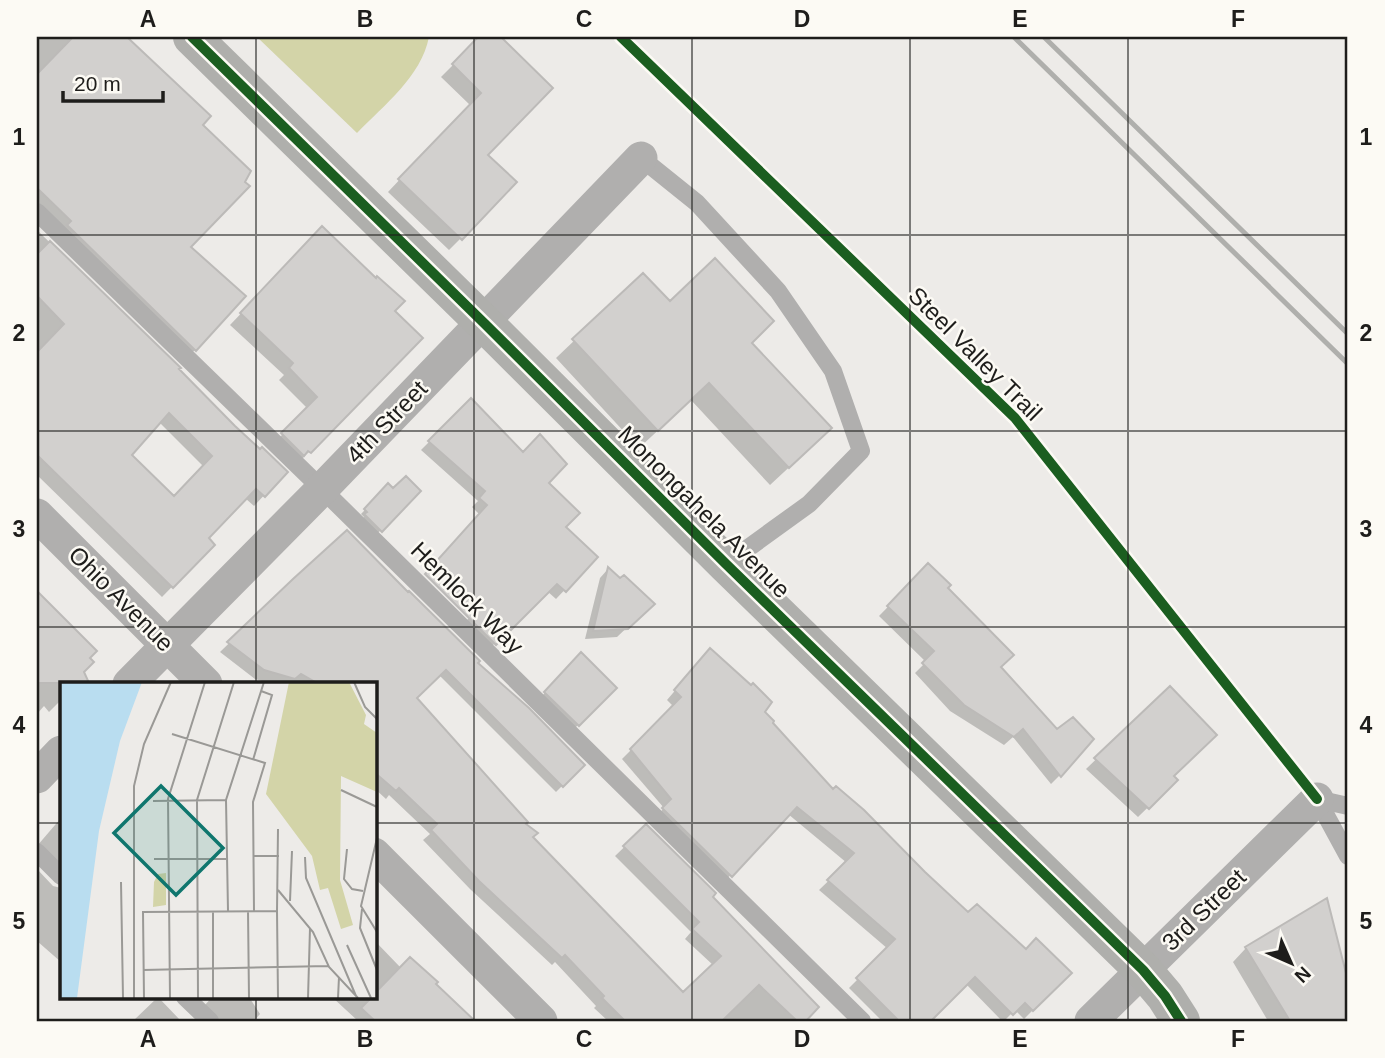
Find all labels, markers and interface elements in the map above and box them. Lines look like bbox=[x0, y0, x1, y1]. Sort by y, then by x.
text: A bbox=[140, 6, 156, 32]
text: B bbox=[357, 6, 373, 32]
text: C bbox=[576, 6, 592, 32]
text: D bbox=[794, 6, 810, 32]
text: E bbox=[1012, 6, 1028, 32]
text: F bbox=[1231, 6, 1245, 32]
scale bar bbox=[63, 60, 163, 104]
text: 20 m bbox=[74, 72, 121, 95]
text: 1 bbox=[13, 124, 26, 150]
text: 1 bbox=[1360, 124, 1373, 150]
street label: Steel Valley Trail bbox=[903, 282, 1047, 426]
text: 2 bbox=[13, 320, 25, 346]
text: 2 bbox=[1360, 320, 1372, 346]
street label: 4th Street bbox=[341, 375, 433, 468]
street label: Monongahela Avenue bbox=[613, 420, 796, 603]
text: 3 bbox=[13, 516, 25, 542]
text: 3 bbox=[1360, 516, 1372, 542]
street label: Hemlock Way bbox=[406, 536, 529, 659]
street label: Ohio Avenue bbox=[63, 541, 179, 657]
inset map bbox=[60, 682, 376, 998]
text: 4 bbox=[13, 712, 26, 738]
text: 4 bbox=[1360, 712, 1373, 738]
street label: 3rd Street bbox=[1156, 863, 1251, 956]
text: 5 bbox=[13, 908, 26, 934]
text: 5 bbox=[1360, 908, 1373, 934]
north arrow bbox=[1256, 928, 1326, 998]
text: N bbox=[1290, 962, 1315, 987]
text: A bbox=[140, 1026, 156, 1052]
text: B bbox=[357, 1026, 373, 1052]
text: C bbox=[576, 1026, 592, 1052]
text: D bbox=[794, 1026, 810, 1052]
text: E bbox=[1012, 1026, 1028, 1052]
text: F bbox=[1231, 1026, 1245, 1052]

